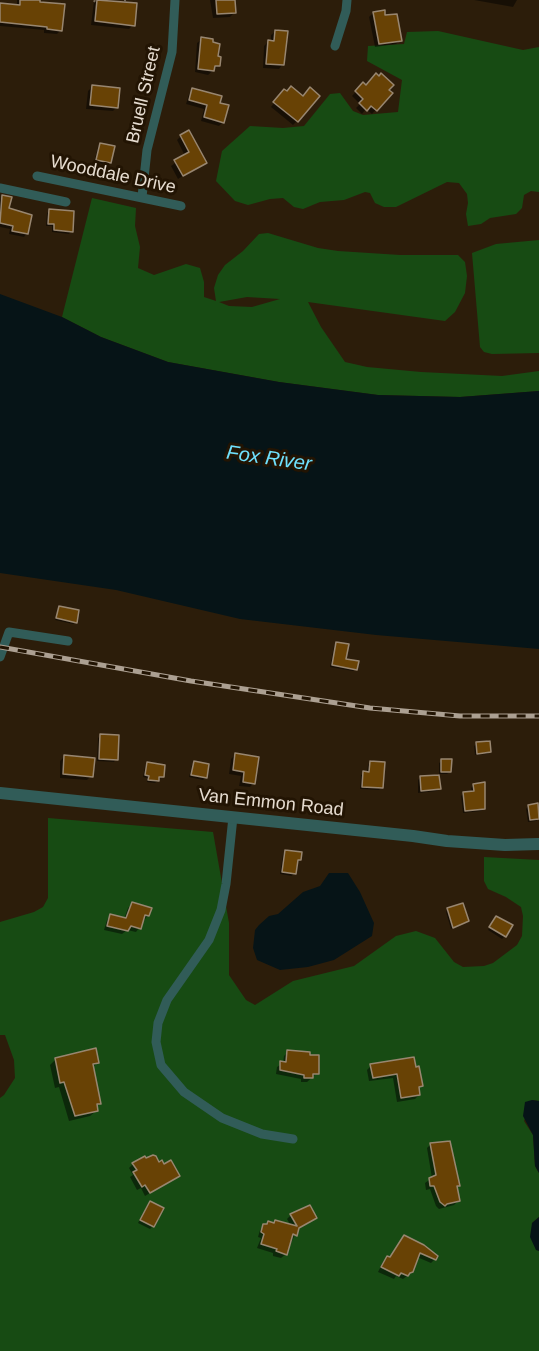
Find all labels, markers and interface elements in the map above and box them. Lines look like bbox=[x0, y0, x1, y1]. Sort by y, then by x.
street label: Bruell Street bbox=[122, 44, 166, 146]
street label: Wooddale Drive bbox=[48, 151, 178, 199]
water label: Fox River bbox=[225, 441, 313, 477]
street label: Van Emmon Road bbox=[197, 785, 345, 821]

